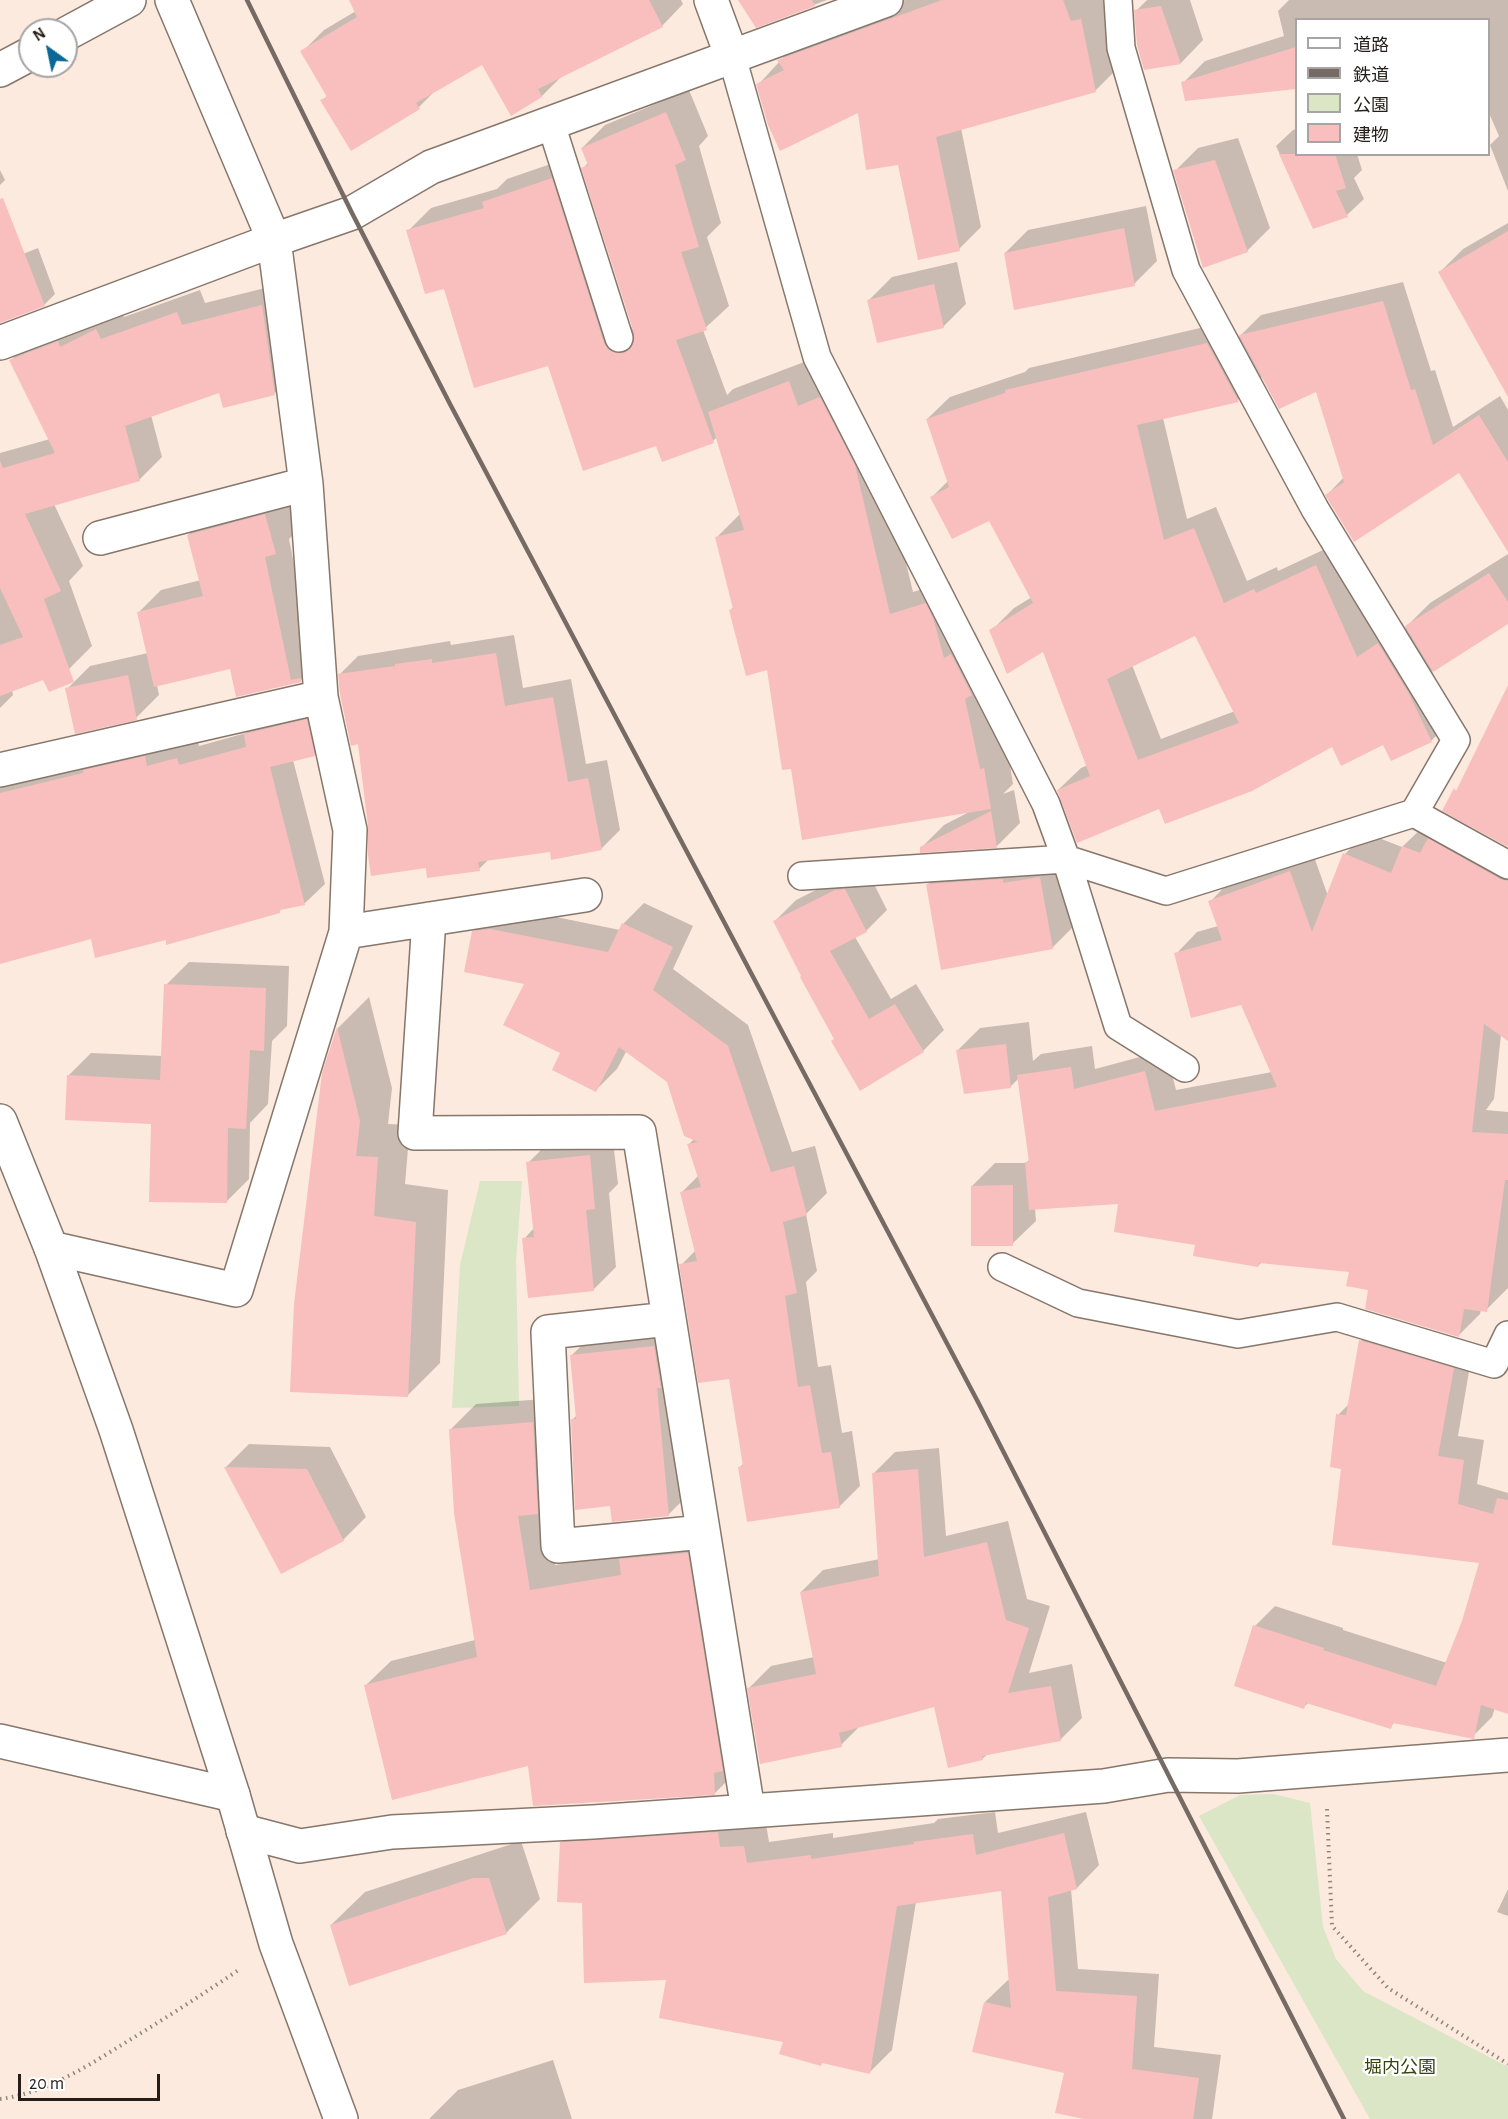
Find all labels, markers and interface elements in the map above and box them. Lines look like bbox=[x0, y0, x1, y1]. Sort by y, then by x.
north arrow bbox=[18, 18, 78, 78]
legend bbox=[1295, 18, 1490, 156]
text: N bbox=[30, 25, 48, 44]
text: 道路 bbox=[1353, 37, 1389, 55]
text: 鉄道 bbox=[1353, 67, 1389, 85]
text: 公園 bbox=[1353, 97, 1389, 115]
text: 建物 bbox=[1353, 127, 1389, 145]
park label: 堀内公園 bbox=[1364, 2057, 1436, 2079]
scale bar bbox=[21, 2062, 164, 2100]
text: 20 m bbox=[29, 2075, 64, 2093]

